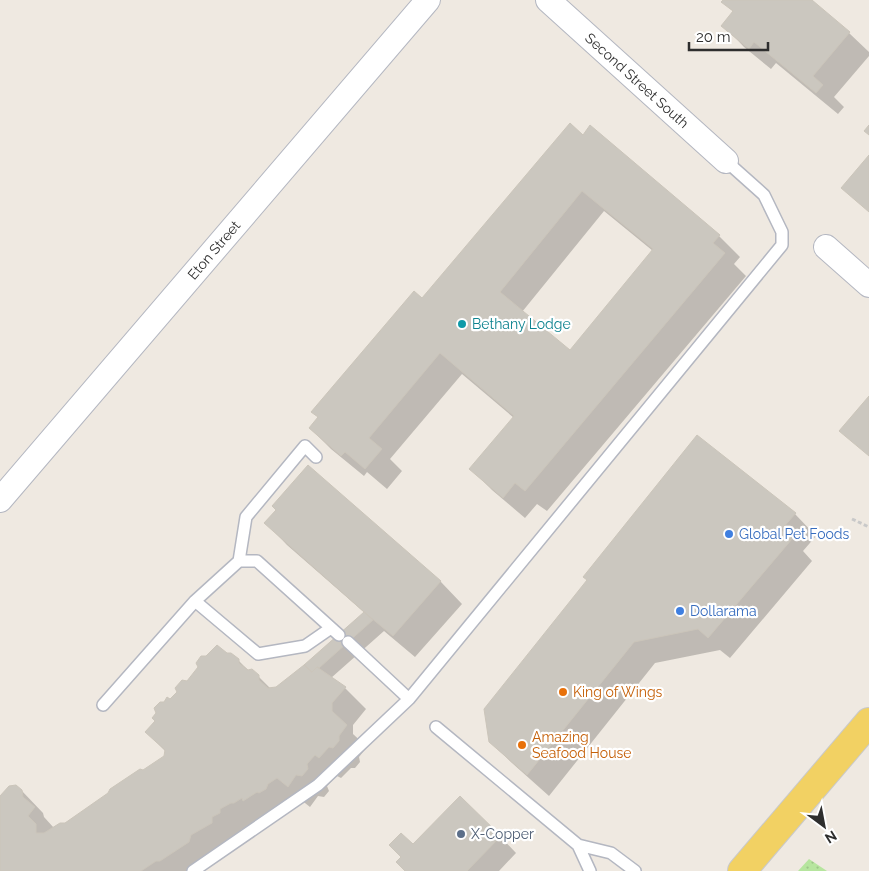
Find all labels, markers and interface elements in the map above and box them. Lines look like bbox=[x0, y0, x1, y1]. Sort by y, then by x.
scale bar bbox=[689, 20, 768, 52]
text: 20 m bbox=[696, 28, 731, 46]
street label: Second Street South bbox=[582, 30, 692, 131]
street label: Eton Street bbox=[184, 217, 244, 283]
place label: Bethany Lodge bbox=[472, 316, 571, 332]
marker: Bethany Lodge bbox=[456, 318, 468, 330]
place label: Global Pet Foods bbox=[739, 526, 850, 542]
marker: Global Pet Foods bbox=[723, 528, 735, 540]
place label: Dollarama bbox=[690, 603, 757, 619]
marker: Dollarama bbox=[674, 605, 686, 617]
place label: King of Wings bbox=[573, 684, 663, 700]
marker: King of Wings bbox=[557, 686, 569, 698]
place label: Amazing Seafood House bbox=[532, 729, 631, 761]
marker: Amazing Seafood House bbox=[516, 739, 528, 751]
north arrow bbox=[799, 801, 849, 851]
place label: X-Copper bbox=[471, 826, 534, 842]
text: N bbox=[822, 827, 840, 847]
marker: X-Copper bbox=[455, 828, 467, 840]

